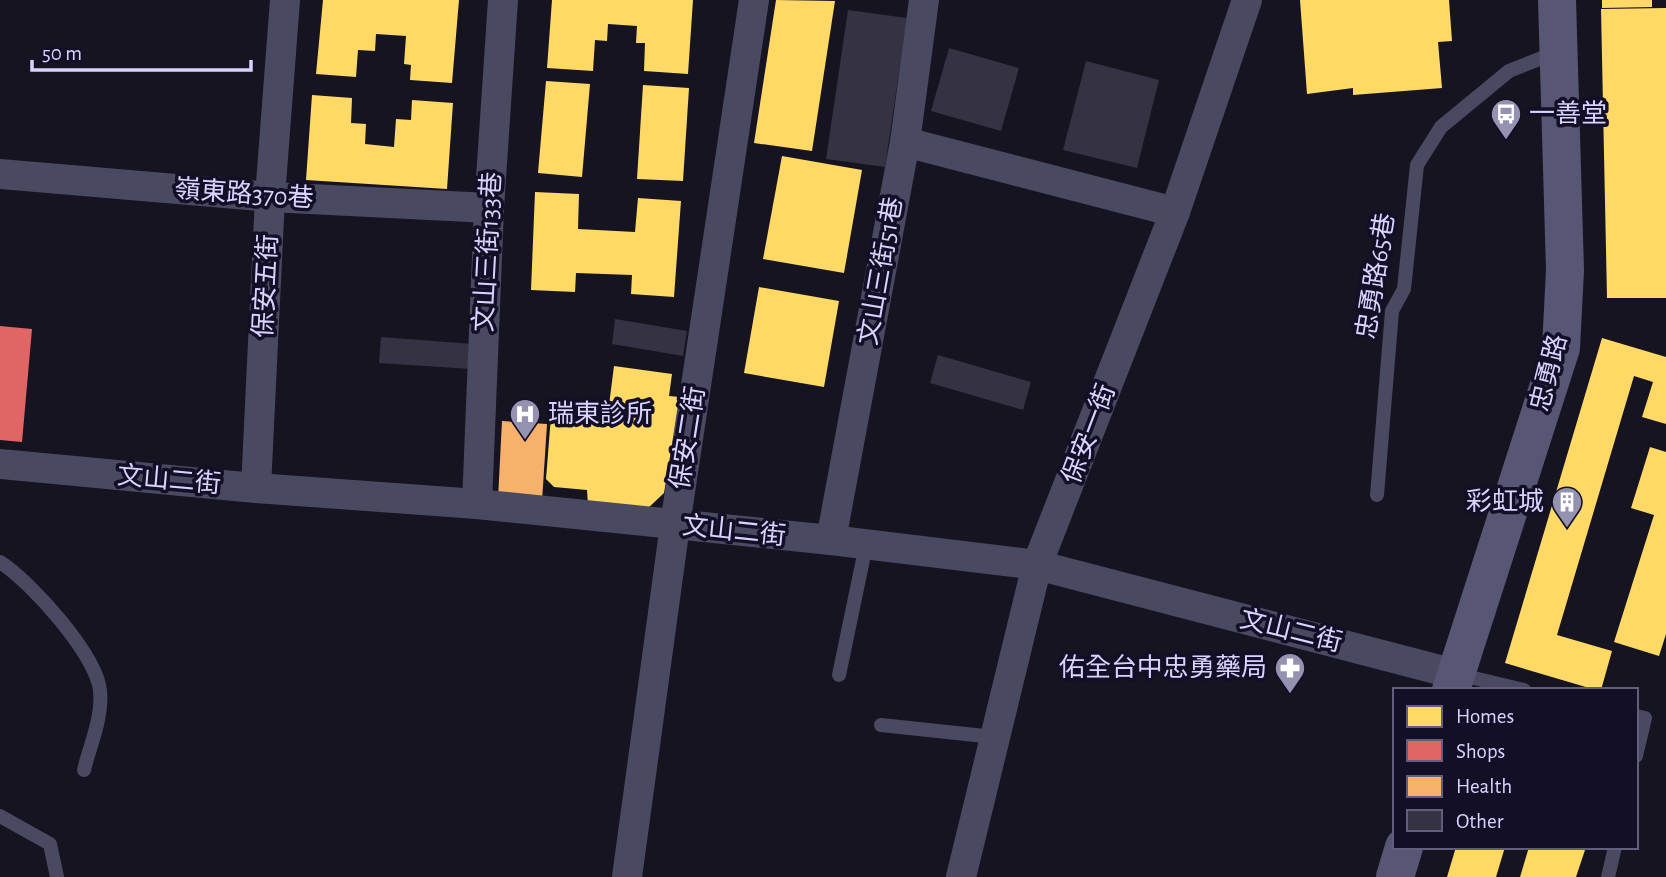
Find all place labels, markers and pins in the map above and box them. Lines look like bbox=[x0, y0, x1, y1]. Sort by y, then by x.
bus stop icon: 一善堂 bbox=[1489, 97, 1523, 141]
place label: 一善堂 bbox=[1529, 100, 1607, 127]
hospital icon: 瑞東診所 bbox=[508, 397, 542, 441]
place label: 瑞東診所 bbox=[548, 399, 652, 427]
building icon: 彩虹城 bbox=[1550, 485, 1584, 529]
place label: 彩虹城 bbox=[1466, 488, 1544, 515]
pharmacy icon: 佑全台中忠勇藥局 bbox=[1273, 651, 1307, 695]
place label: 佑全台中忠勇藥局 bbox=[1059, 654, 1267, 681]

